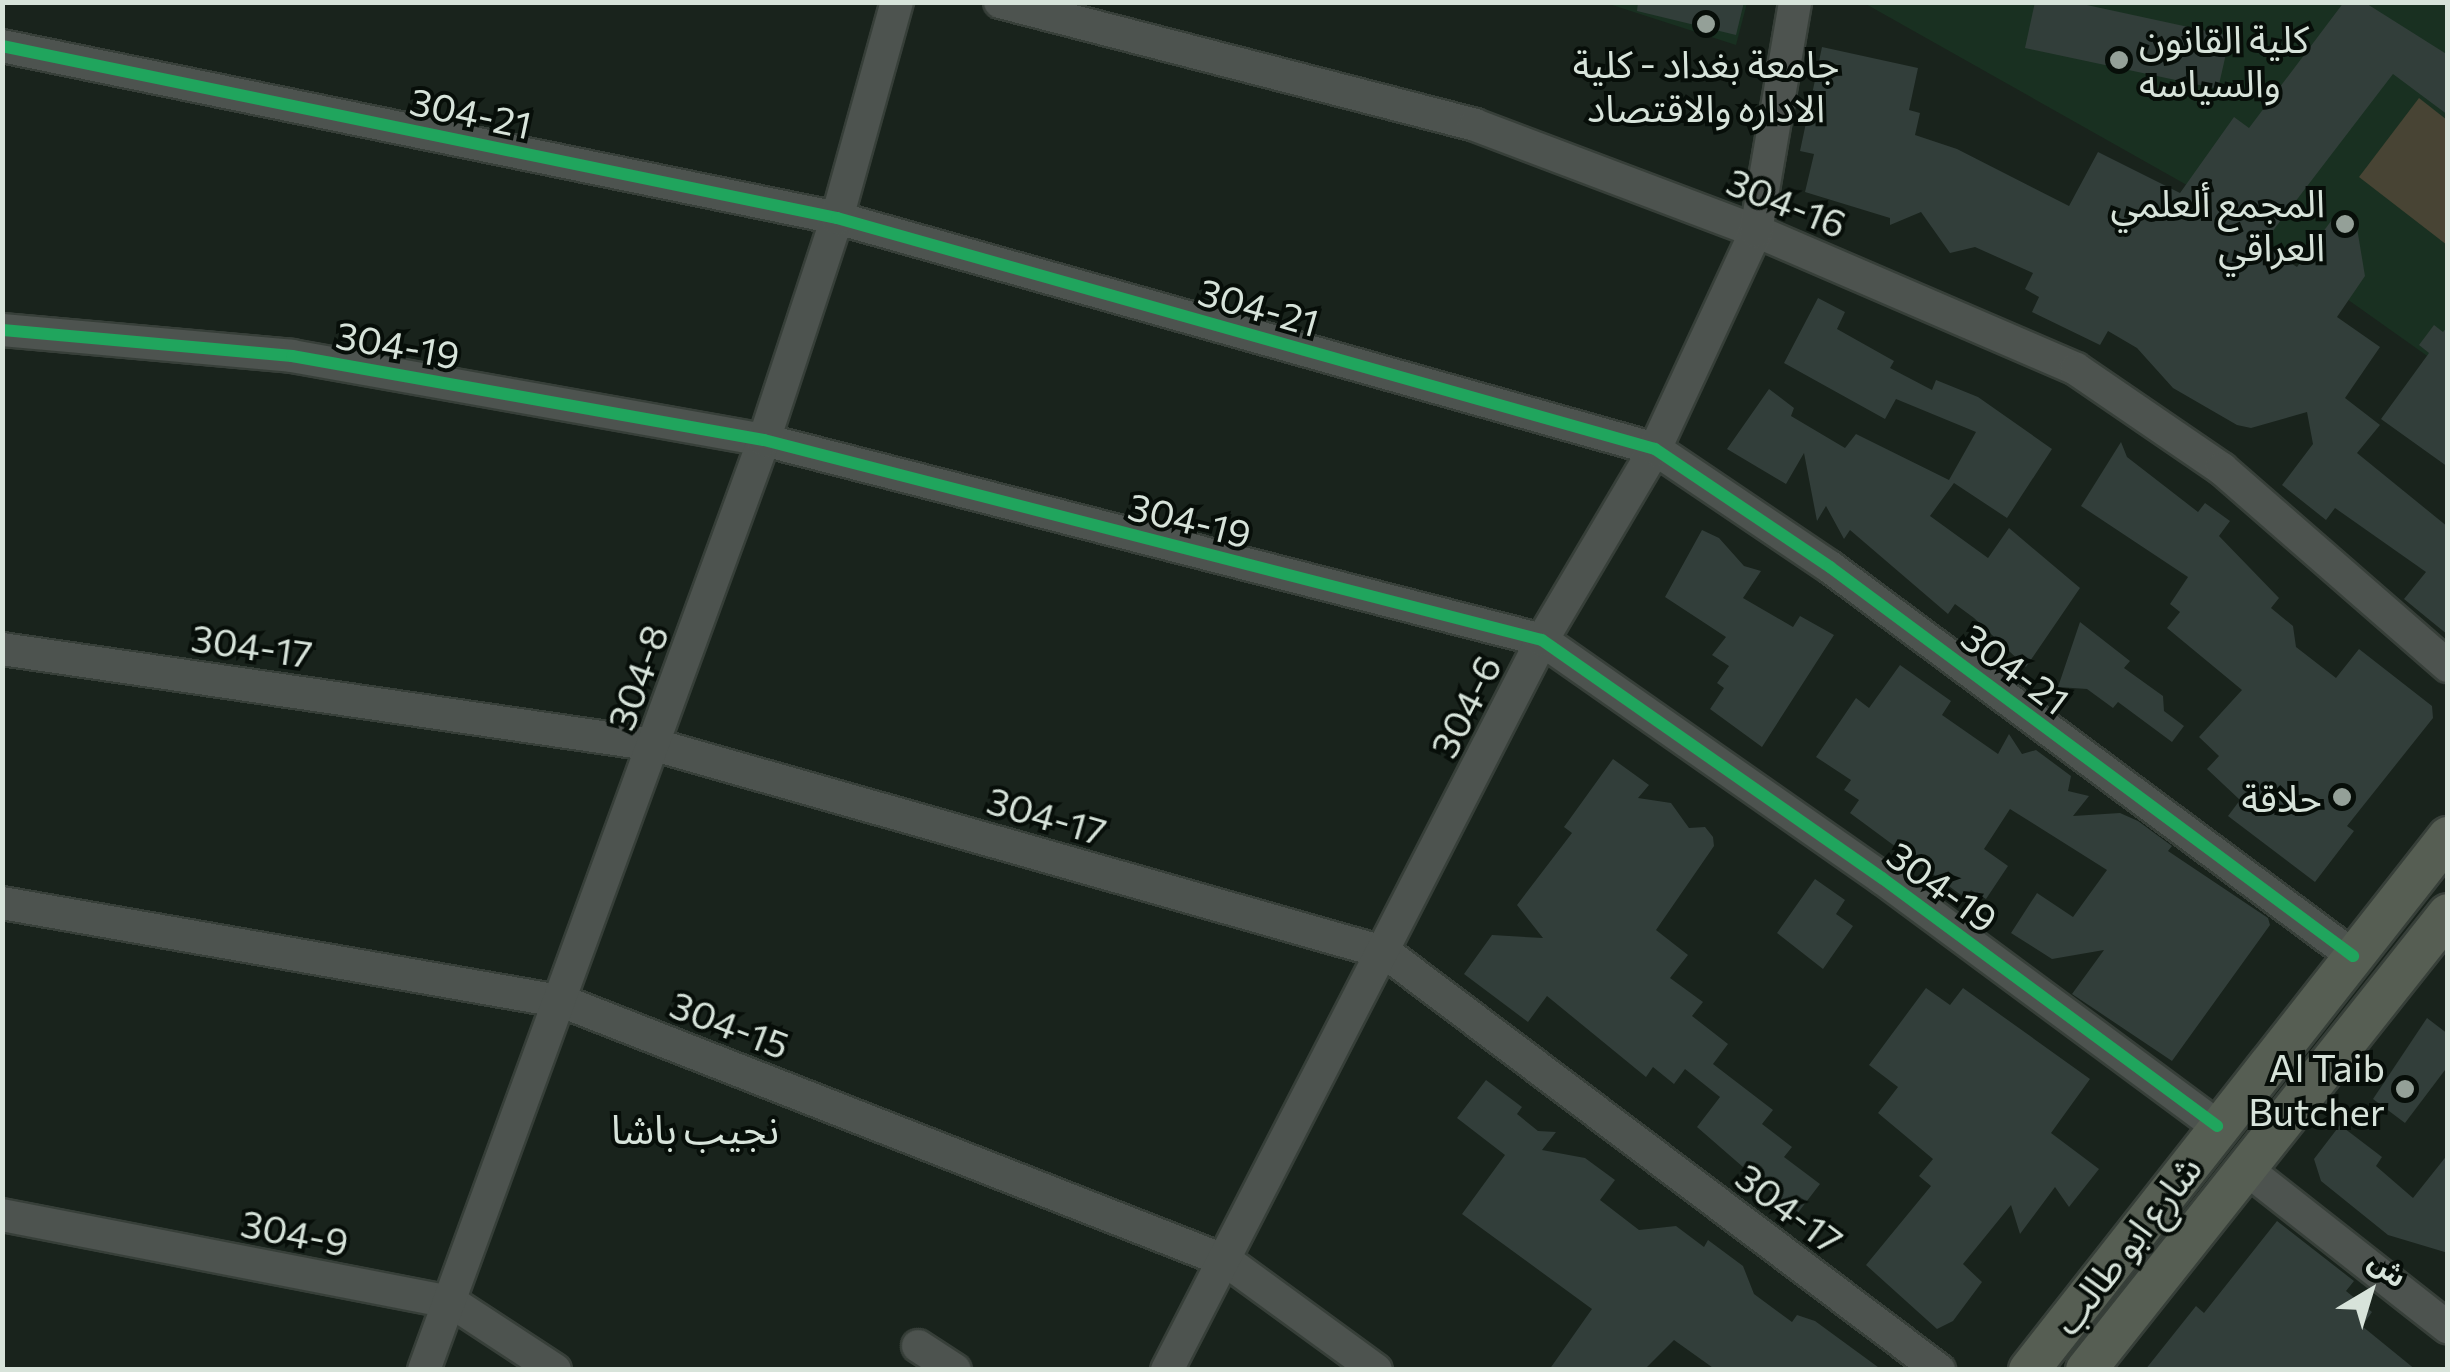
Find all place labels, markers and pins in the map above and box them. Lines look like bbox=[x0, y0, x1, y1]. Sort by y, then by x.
marker: جامعة بغداد - كلية الاداره والاقتصاد bbox=[1695, 13, 1717, 35]
place label: كلية القانون والسياسه bbox=[2139, 15, 2309, 104]
place label: جامعة بغداد - كلية الاداره والاقتصاد bbox=[1573, 40, 1839, 130]
marker: كلية القانون والسياسه bbox=[2108, 49, 2130, 71]
place label: المجمع ألعلمي العراقي bbox=[2111, 179, 2325, 268]
marker: المجمع ألعلمي العراقي bbox=[2334, 213, 2356, 235]
place label: حلاقة bbox=[2241, 774, 2322, 820]
marker: حلاقة bbox=[2331, 786, 2353, 808]
place label: Al Taib Butcher bbox=[2248, 1044, 2385, 1134]
marker: Al Taib Butcher bbox=[2394, 1078, 2416, 1100]

